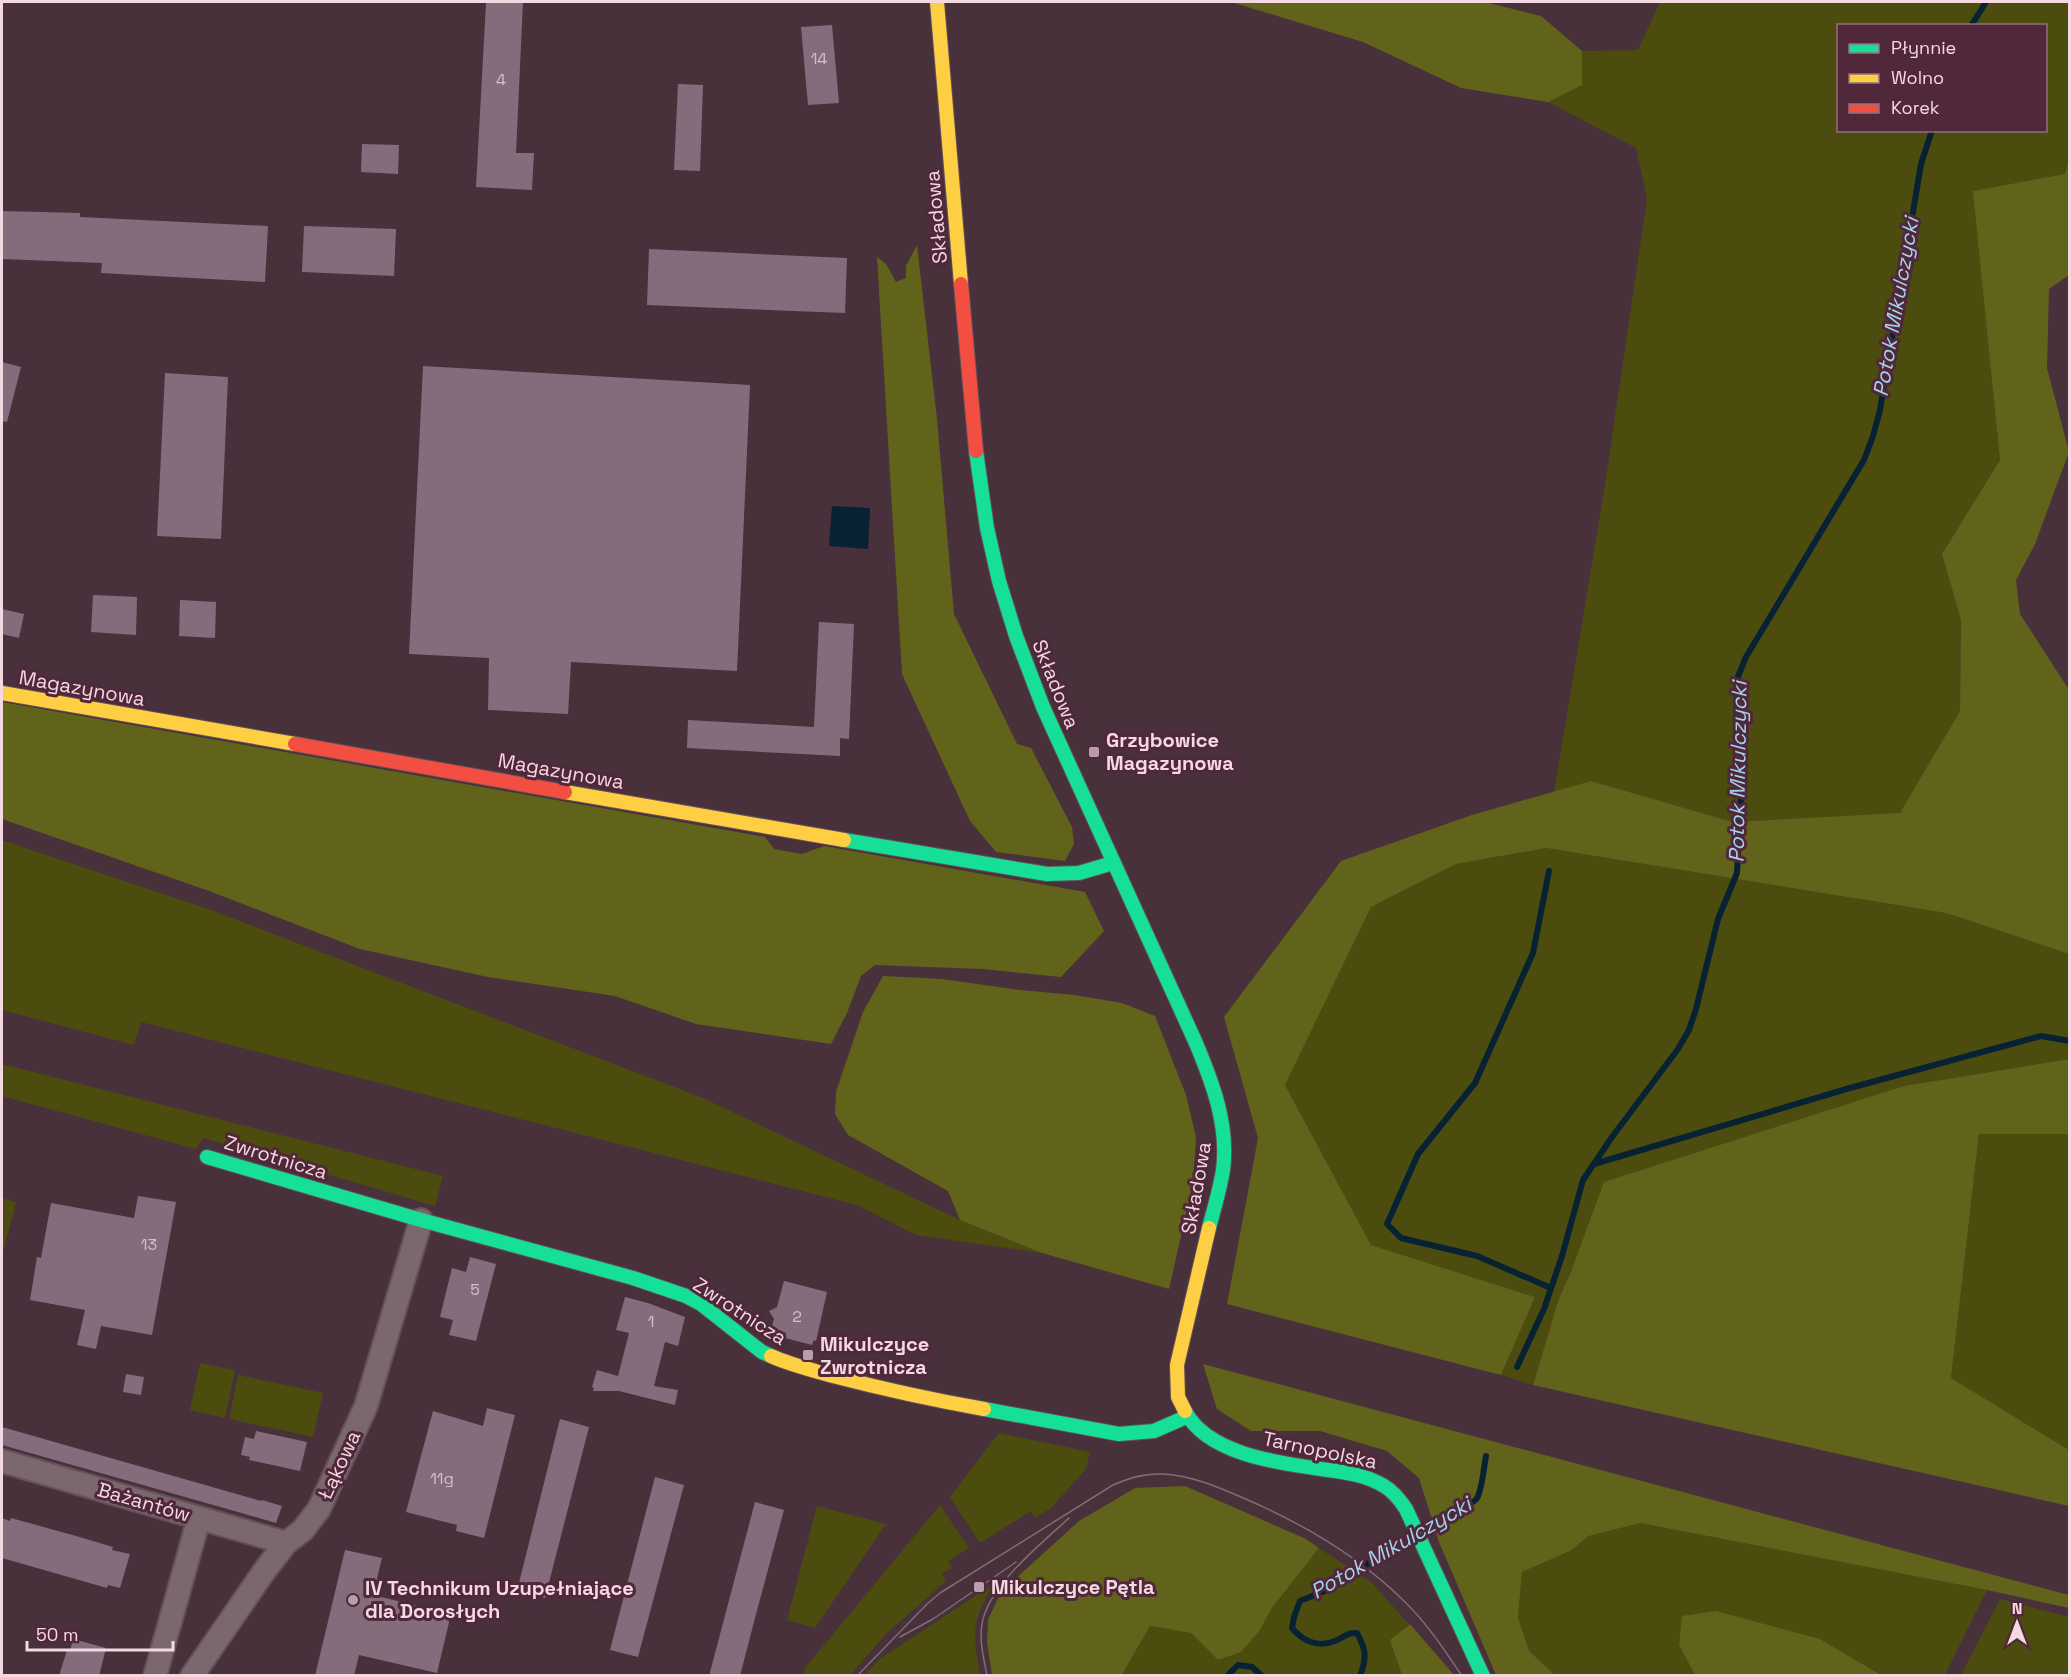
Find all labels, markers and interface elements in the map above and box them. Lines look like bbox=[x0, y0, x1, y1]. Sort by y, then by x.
legend bbox=[1837, 24, 2047, 132]
text: Płynnie bbox=[1891, 36, 1956, 59]
house number: 14 bbox=[811, 48, 827, 69]
text: Wolno bbox=[1891, 66, 1944, 89]
house number: 4 bbox=[496, 69, 506, 90]
text: Korek bbox=[1891, 96, 1940, 119]
street label: Składowa bbox=[919, 169, 953, 265]
water label: Potok Mikulczycki bbox=[1866, 212, 1925, 399]
street label: Składowa bbox=[1026, 636, 1086, 732]
street label: Magazynowa bbox=[17, 664, 147, 712]
water label: Potok Mikulczycki bbox=[1722, 678, 1753, 863]
place label: Grzybowice Magazynowa bbox=[1106, 727, 1234, 776]
marker: Grzybowice Magazynowa bbox=[1087, 745, 1101, 759]
street label: Magazynowa bbox=[496, 747, 626, 795]
street label: Zwrotnicza bbox=[221, 1129, 331, 1185]
street label: Składowa bbox=[1175, 1140, 1217, 1236]
house number: 13 bbox=[141, 1234, 157, 1255]
street label: Zwrotnicza bbox=[688, 1271, 792, 1351]
house number: 5 bbox=[470, 1279, 480, 1300]
house number: 2 bbox=[792, 1306, 802, 1327]
house number: 1 bbox=[648, 1311, 654, 1332]
place label: Mikulczyce Zwrotnicza bbox=[820, 1331, 929, 1380]
marker: Mikulczyce Zwrotnicza bbox=[801, 1348, 815, 1362]
street label: Tarnopolska bbox=[1260, 1425, 1380, 1475]
street label: Łąkowa bbox=[312, 1426, 366, 1504]
house number: 11g bbox=[430, 1468, 454, 1489]
street label: Bażantów bbox=[94, 1476, 194, 1528]
water label: Potok Mikulczycki bbox=[1305, 1489, 1479, 1605]
place label: Mikulczyce Pętla bbox=[991, 1574, 1155, 1600]
place label: IV Technikum Uzupełniające dla Dorosłych bbox=[365, 1575, 634, 1624]
marker: Mikulczyce Pętla bbox=[972, 1580, 986, 1594]
marker: IV Technikum Uzupełniające dla Dorosłych bbox=[346, 1593, 360, 1607]
north arrow bbox=[1987, 1593, 2047, 1653]
text: N bbox=[2012, 1598, 2022, 1619]
scale bar bbox=[27, 1614, 172, 1652]
text: 50 m bbox=[36, 1623, 78, 1646]

